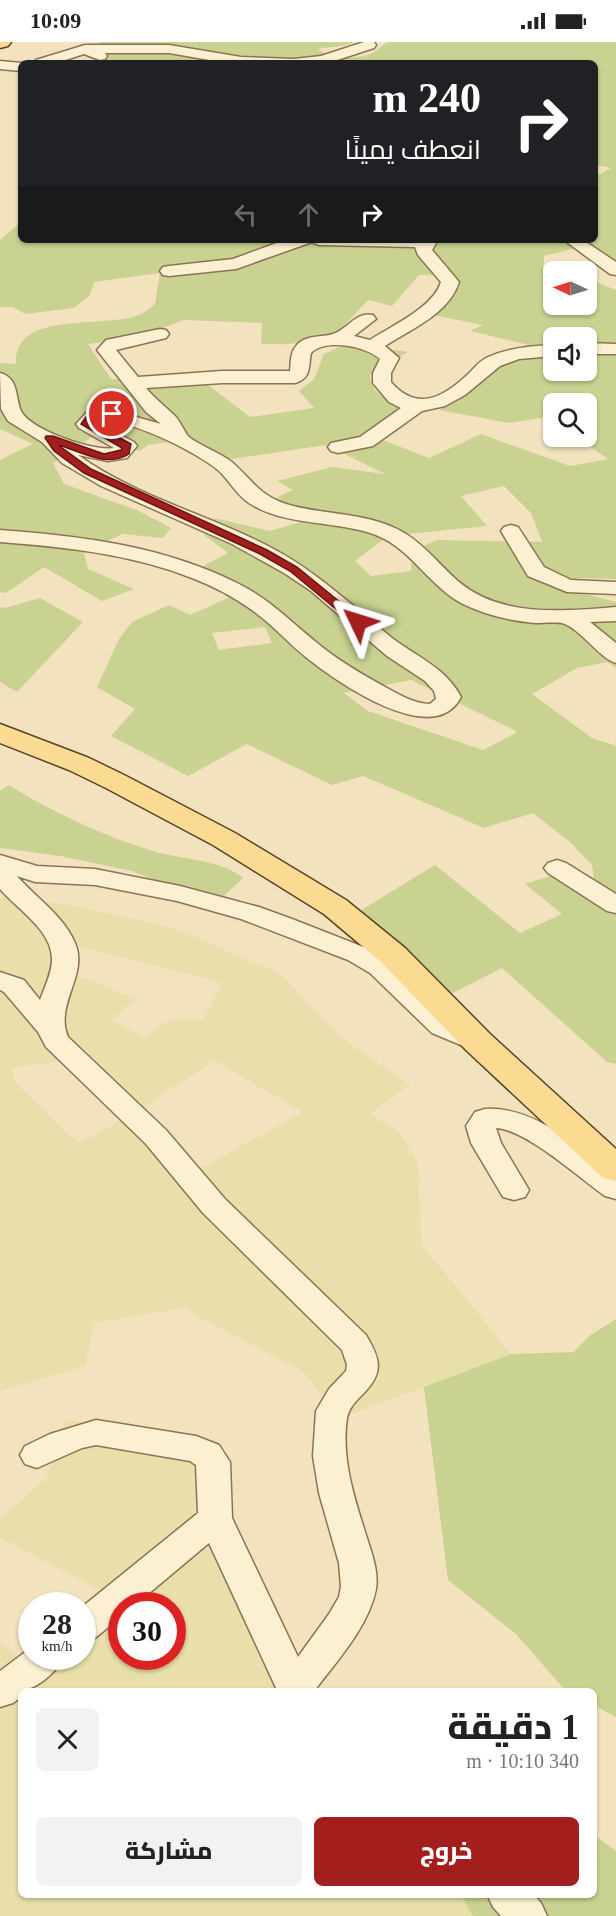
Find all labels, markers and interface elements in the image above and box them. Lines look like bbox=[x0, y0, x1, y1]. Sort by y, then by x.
text: 10:09 bbox=[30, 8, 81, 33]
text: 240 m bbox=[373, 75, 481, 121]
icon: right bbox=[502, 84, 580, 162]
text: انعطف يمينًا bbox=[345, 135, 481, 165]
icon: left bbox=[229, 198, 262, 231]
icon: ahead bbox=[292, 198, 325, 231]
icon: right bbox=[355, 198, 388, 231]
north arrow bbox=[543, 261, 597, 315]
map controls bbox=[543, 261, 597, 447]
button: sound bbox=[543, 327, 597, 381]
pin bbox=[86, 388, 137, 439]
button: search bbox=[543, 393, 597, 447]
icon: arrive bbox=[95, 397, 128, 430]
position arrow bbox=[326, 590, 390, 654]
speed limit sign: 30 bbox=[108, 1592, 186, 1670]
text: 28 bbox=[42, 1607, 72, 1640]
text: km/h bbox=[42, 1638, 72, 1654]
text: 1 دقيقة bbox=[447, 1707, 579, 1747]
button: close bbox=[36, 1708, 99, 1771]
text: 340 m · 10:10 bbox=[466, 1750, 579, 1772]
button: مشاركة bbox=[36, 1817, 302, 1886]
button: خروج bbox=[314, 1817, 579, 1886]

